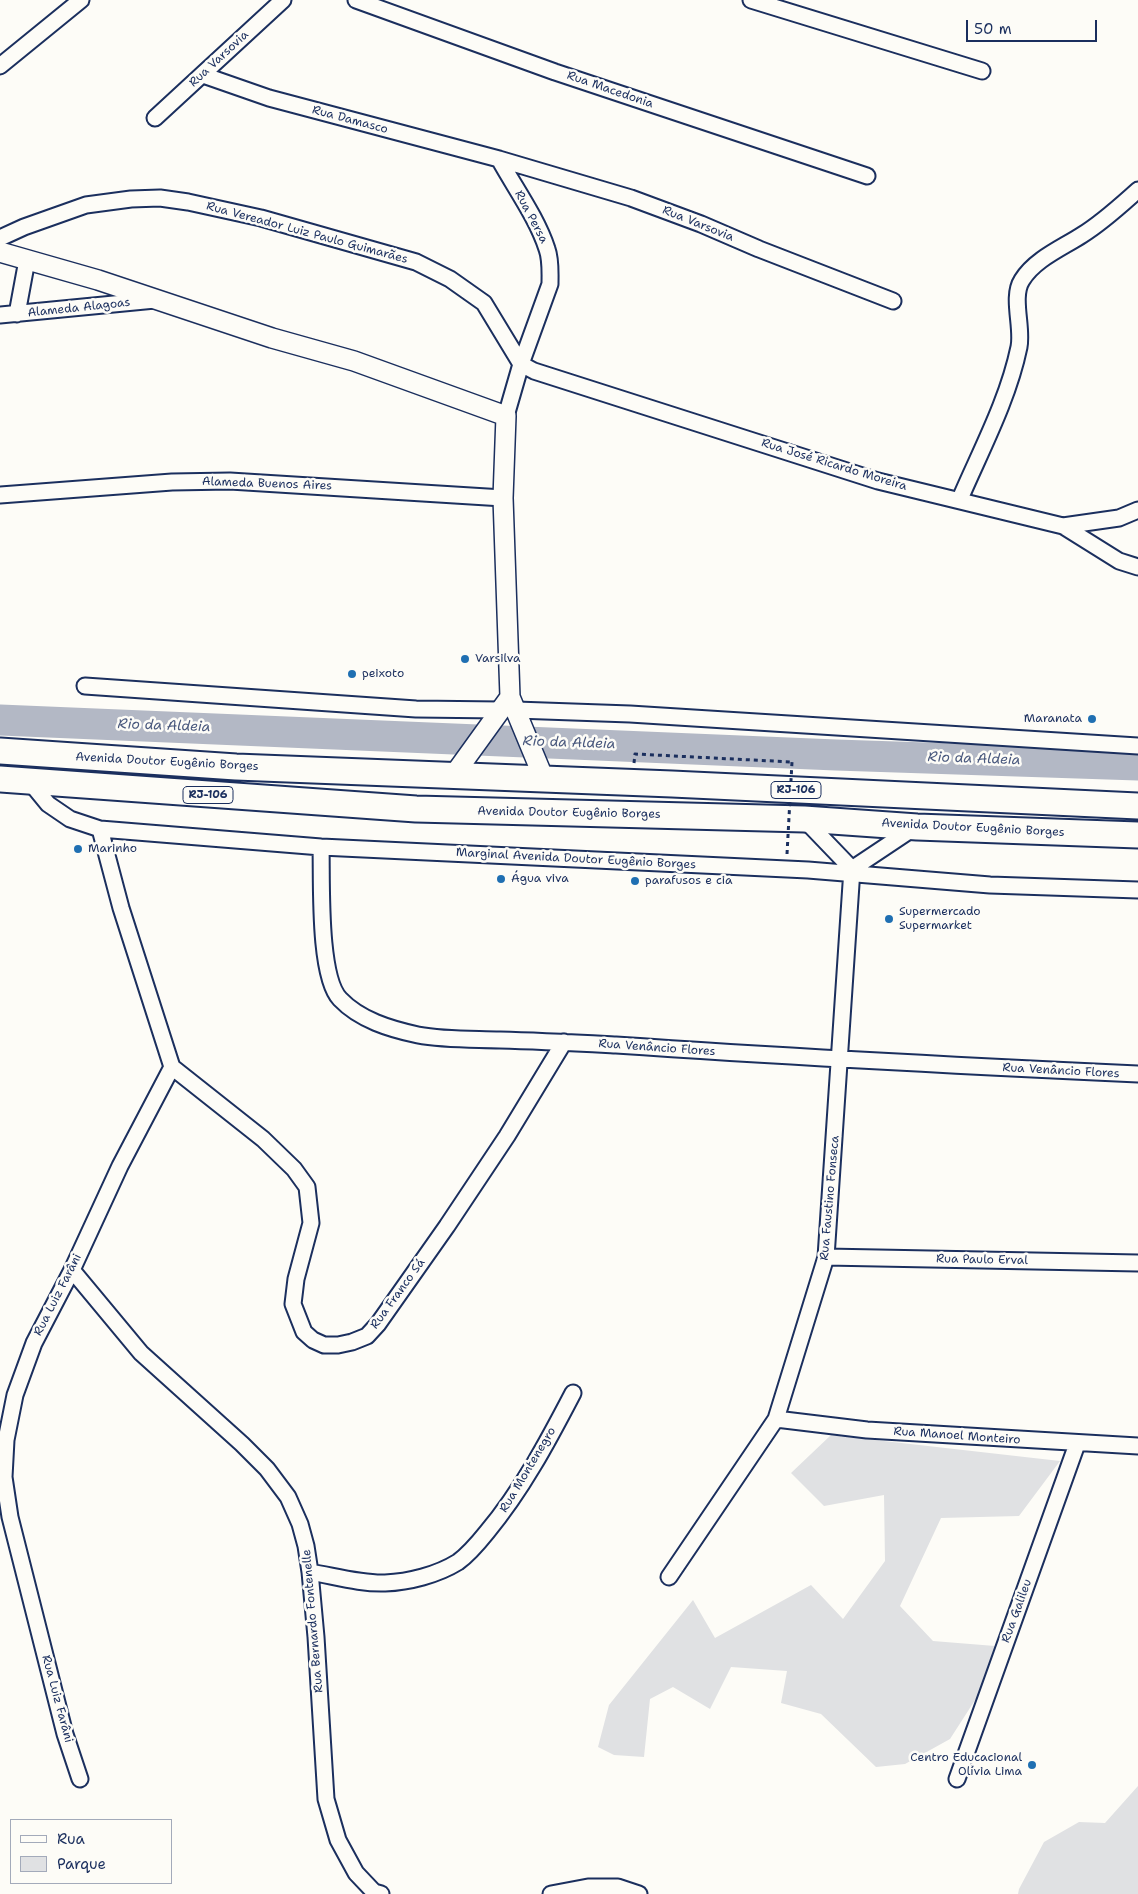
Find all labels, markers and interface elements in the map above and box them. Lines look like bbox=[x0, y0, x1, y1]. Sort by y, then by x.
scale bar bbox=[968, 10, 1099, 42]
text: 50 m bbox=[974, 19, 1012, 39]
street label: Rua Varsovia bbox=[186, 28, 252, 90]
street label: Rua Macedonia bbox=[565, 68, 655, 112]
street label: Rua Damasco bbox=[310, 103, 390, 137]
street label: Rua Persa bbox=[511, 188, 551, 246]
street label: Rua Vereador Luiz Paulo Guimarães bbox=[205, 199, 409, 267]
street label: Rua Varsovia bbox=[660, 203, 736, 245]
street label: Alameda Alagoas bbox=[27, 295, 131, 321]
street label: Rua José Ricardo Moreira bbox=[759, 436, 909, 494]
street label: Alameda Buenos Aires bbox=[202, 475, 332, 493]
place label: Varsilva bbox=[475, 652, 521, 666]
marker: Varsilva bbox=[459, 653, 471, 665]
place label: peixoto bbox=[362, 667, 404, 681]
marker: peixoto bbox=[346, 668, 358, 680]
place label: Maranata bbox=[1024, 712, 1082, 726]
marker: Maranata bbox=[1086, 713, 1098, 725]
water label: Rio da Aldeia bbox=[117, 716, 211, 736]
water label: Rio da Aldeia bbox=[522, 733, 616, 753]
water label: Rio da Aldeia bbox=[927, 749, 1021, 769]
street label: Avenida Doutor Eugênio Borges bbox=[75, 750, 259, 774]
road number: RJ-106 bbox=[771, 782, 821, 798]
road number: RJ-106 bbox=[183, 786, 233, 804]
street label: Avenida Doutor Eugênio Borges bbox=[477, 804, 661, 822]
street label: Avenida Doutor Eugênio Borges bbox=[881, 816, 1065, 840]
place label: Marinho bbox=[88, 842, 137, 856]
marker: Marinho bbox=[72, 843, 84, 855]
street label: Marginal Avenida Doutor Eugênio Borges bbox=[456, 846, 696, 872]
place label: Água viva bbox=[511, 872, 569, 886]
marker: Água viva bbox=[495, 873, 507, 885]
place label: parafusos e cia bbox=[645, 874, 732, 888]
marker: parafusos e cia bbox=[629, 875, 641, 887]
place label: Supermercado Supermarket bbox=[899, 905, 981, 933]
marker: Supermercado Supermarket bbox=[883, 913, 895, 925]
street label: Rua Venâncio Flores bbox=[598, 1037, 716, 1059]
street label: Rua Venâncio Flores bbox=[1002, 1061, 1120, 1081]
street label: Rua Faustino Fonseca bbox=[817, 1135, 843, 1261]
street label: Rua Luiz Farâni bbox=[31, 1252, 85, 1338]
street label: Rua Paulo Erval bbox=[936, 1252, 1028, 1268]
street label: Rua Franco Sá bbox=[368, 1256, 428, 1332]
street label: Rua Manoel Monteiro bbox=[893, 1424, 1021, 1448]
street label: Rua Montenegro bbox=[497, 1425, 559, 1515]
street label: Rua Bernardo Fontenelle bbox=[300, 1549, 326, 1693]
street label: Rua Galileu bbox=[999, 1577, 1035, 1645]
street label: Rua Luiz Farâni bbox=[38, 1654, 76, 1744]
place label: Centro Educacional Olívia Lima bbox=[910, 1751, 1022, 1779]
marker: Centro Educacional Olívia Lima bbox=[1026, 1759, 1038, 1771]
legend bbox=[10, 1819, 172, 1884]
text: Rua bbox=[57, 1829, 85, 1849]
text: Parque bbox=[57, 1854, 106, 1874]

